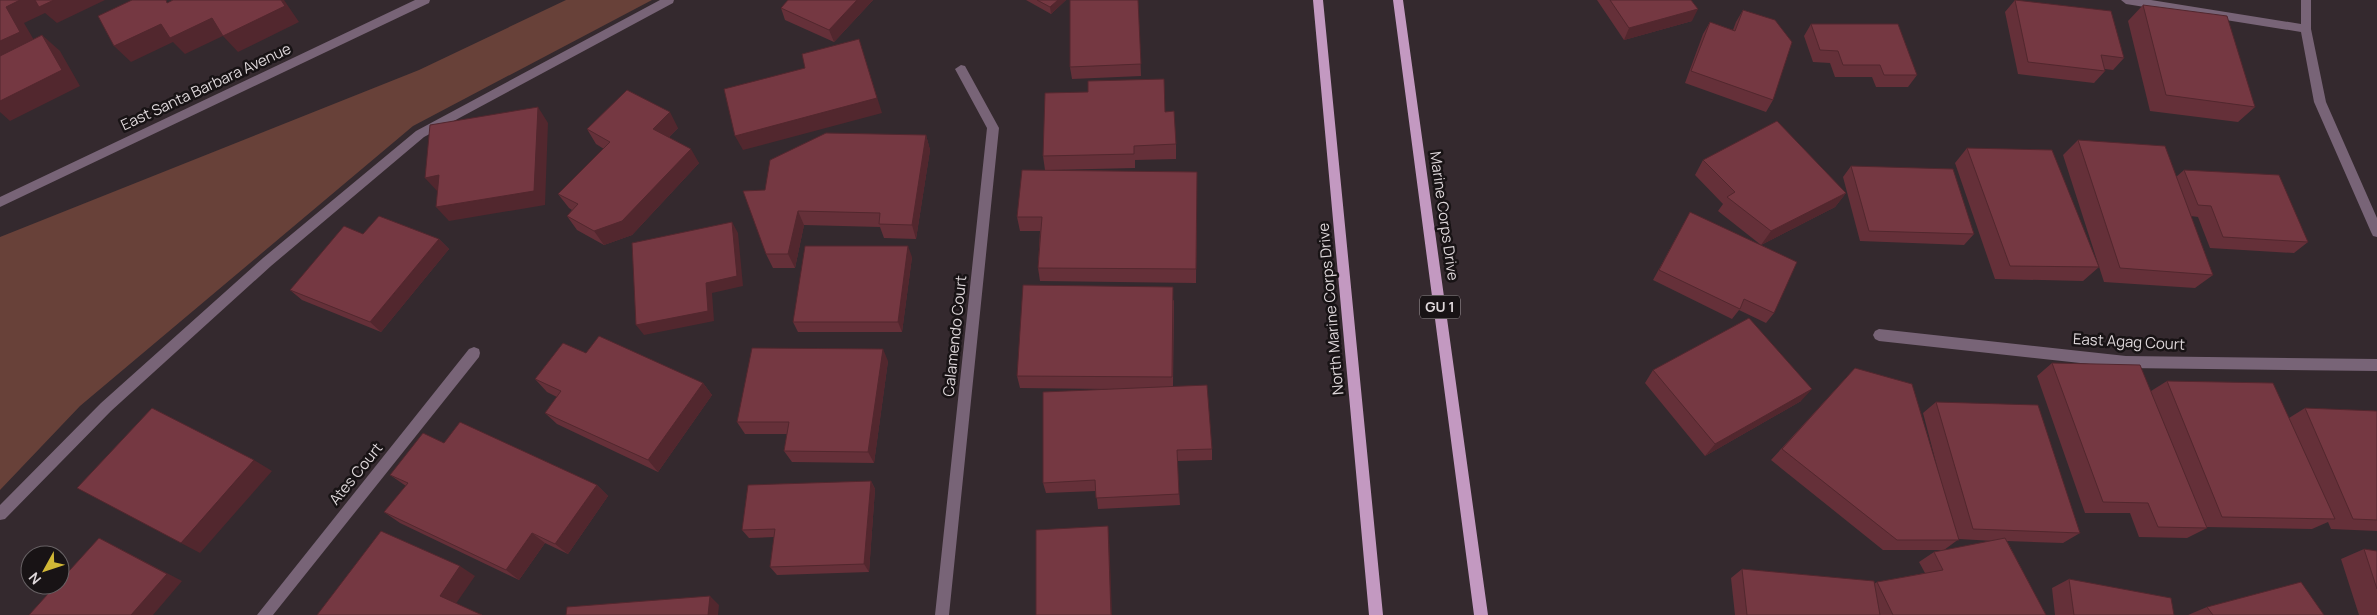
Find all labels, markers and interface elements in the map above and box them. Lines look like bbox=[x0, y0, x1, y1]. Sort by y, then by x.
street label: East Santa Barbara Avenue bbox=[117, 38, 295, 135]
street label: Marine Corps Drive bbox=[1425, 150, 1464, 282]
street label: North Marine Corps Drive bbox=[1312, 222, 1348, 396]
street label: Calamendo Court bbox=[938, 274, 971, 398]
road number: GU 1 bbox=[1420, 296, 1460, 318]
street label: East Agag Court bbox=[2072, 328, 2186, 355]
street label: Ates Court bbox=[324, 438, 387, 509]
north arrow bbox=[20, 545, 70, 595]
text: N bbox=[24, 569, 45, 589]

